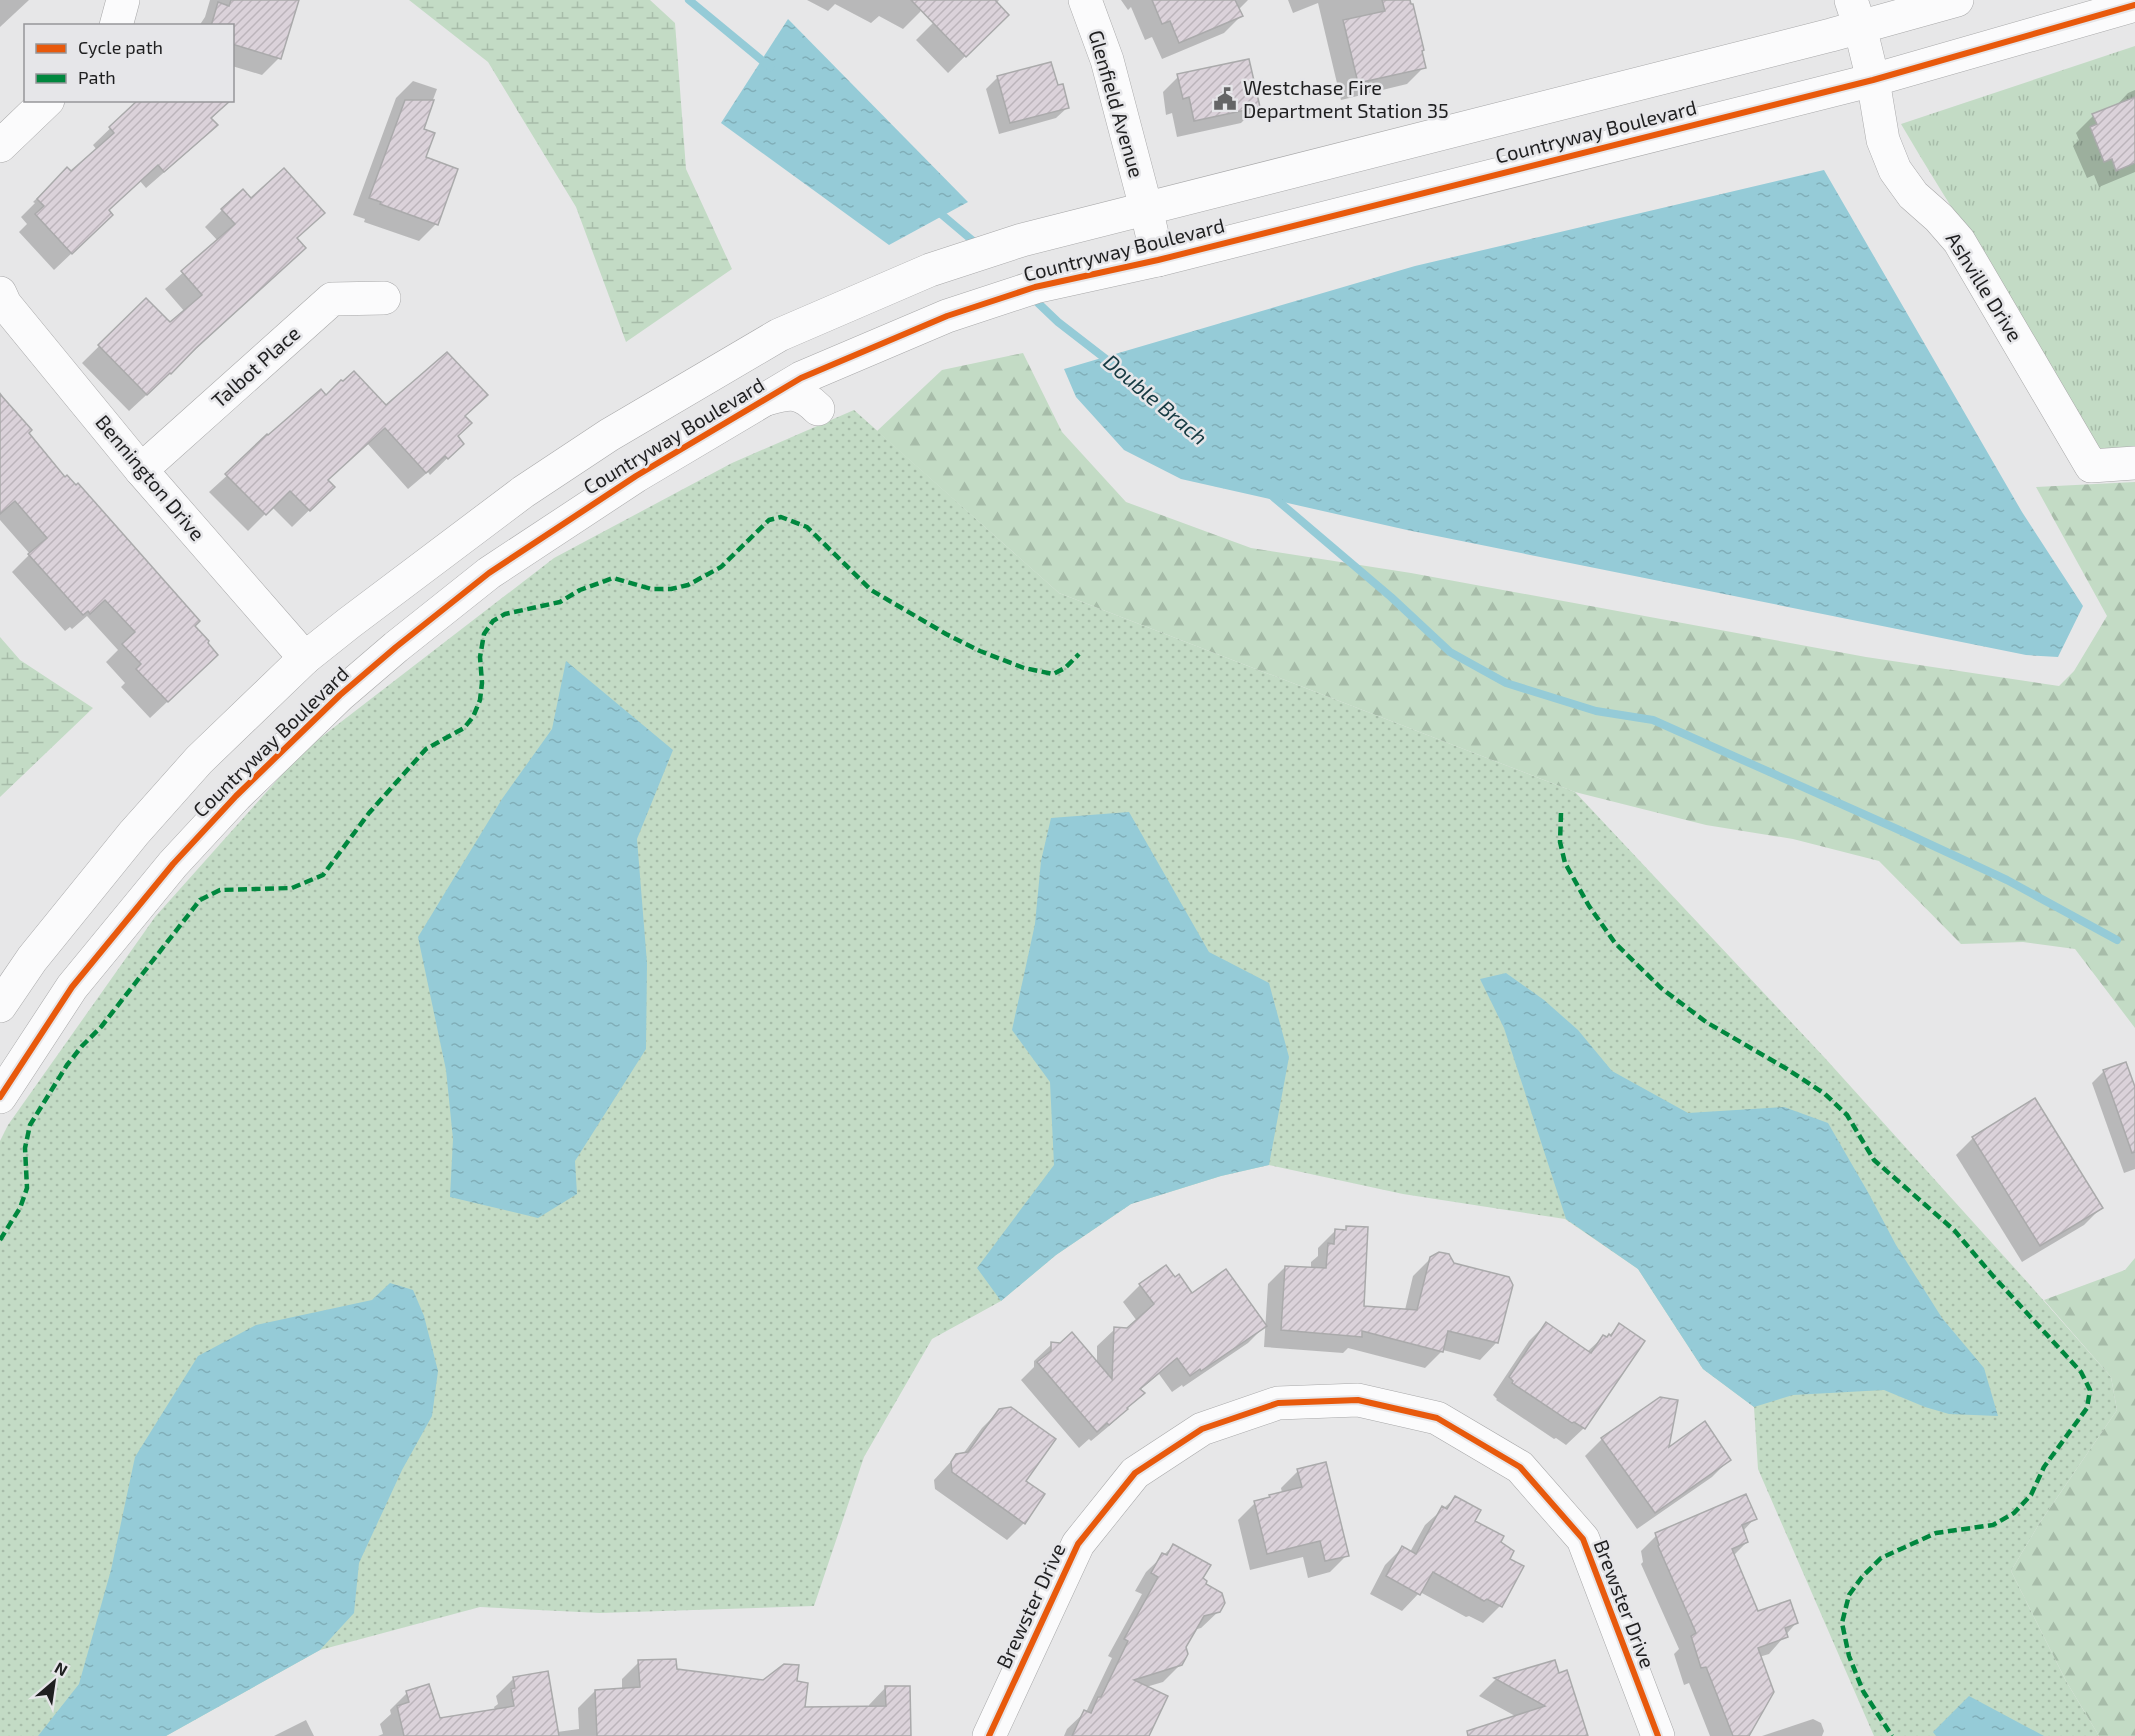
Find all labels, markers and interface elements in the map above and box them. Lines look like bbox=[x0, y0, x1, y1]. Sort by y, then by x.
legend bbox=[24, 24, 234, 102]
street label: Glenfield Avenue bbox=[1084, 27, 1149, 180]
text: Cycle path bbox=[78, 36, 163, 58]
text: Path bbox=[78, 66, 116, 88]
place label: Westchase Fire Department Station 35 bbox=[1243, 75, 1449, 122]
public building icon: Westchase Fire Department Station 35 bbox=[1212, 86, 1238, 112]
street label: Countryway Boulevard bbox=[1493, 94, 1699, 168]
street label: Countryway Boulevard bbox=[1021, 212, 1227, 286]
street label: Ashville Drive bbox=[1942, 227, 2028, 346]
street label: Talbot Place bbox=[206, 320, 304, 412]
water label: Double Brach bbox=[1099, 348, 1213, 449]
street label: Countryway Boulevard bbox=[579, 372, 768, 499]
street label: Bennington Drive bbox=[91, 410, 210, 545]
street label: Countryway Boulevard bbox=[188, 661, 353, 822]
street label: Brewster Drive bbox=[1589, 1536, 1660, 1671]
street label: Brewster Drive bbox=[991, 1539, 1070, 1672]
north arrow bbox=[24, 1652, 84, 1712]
text: N bbox=[52, 1657, 71, 1680]

